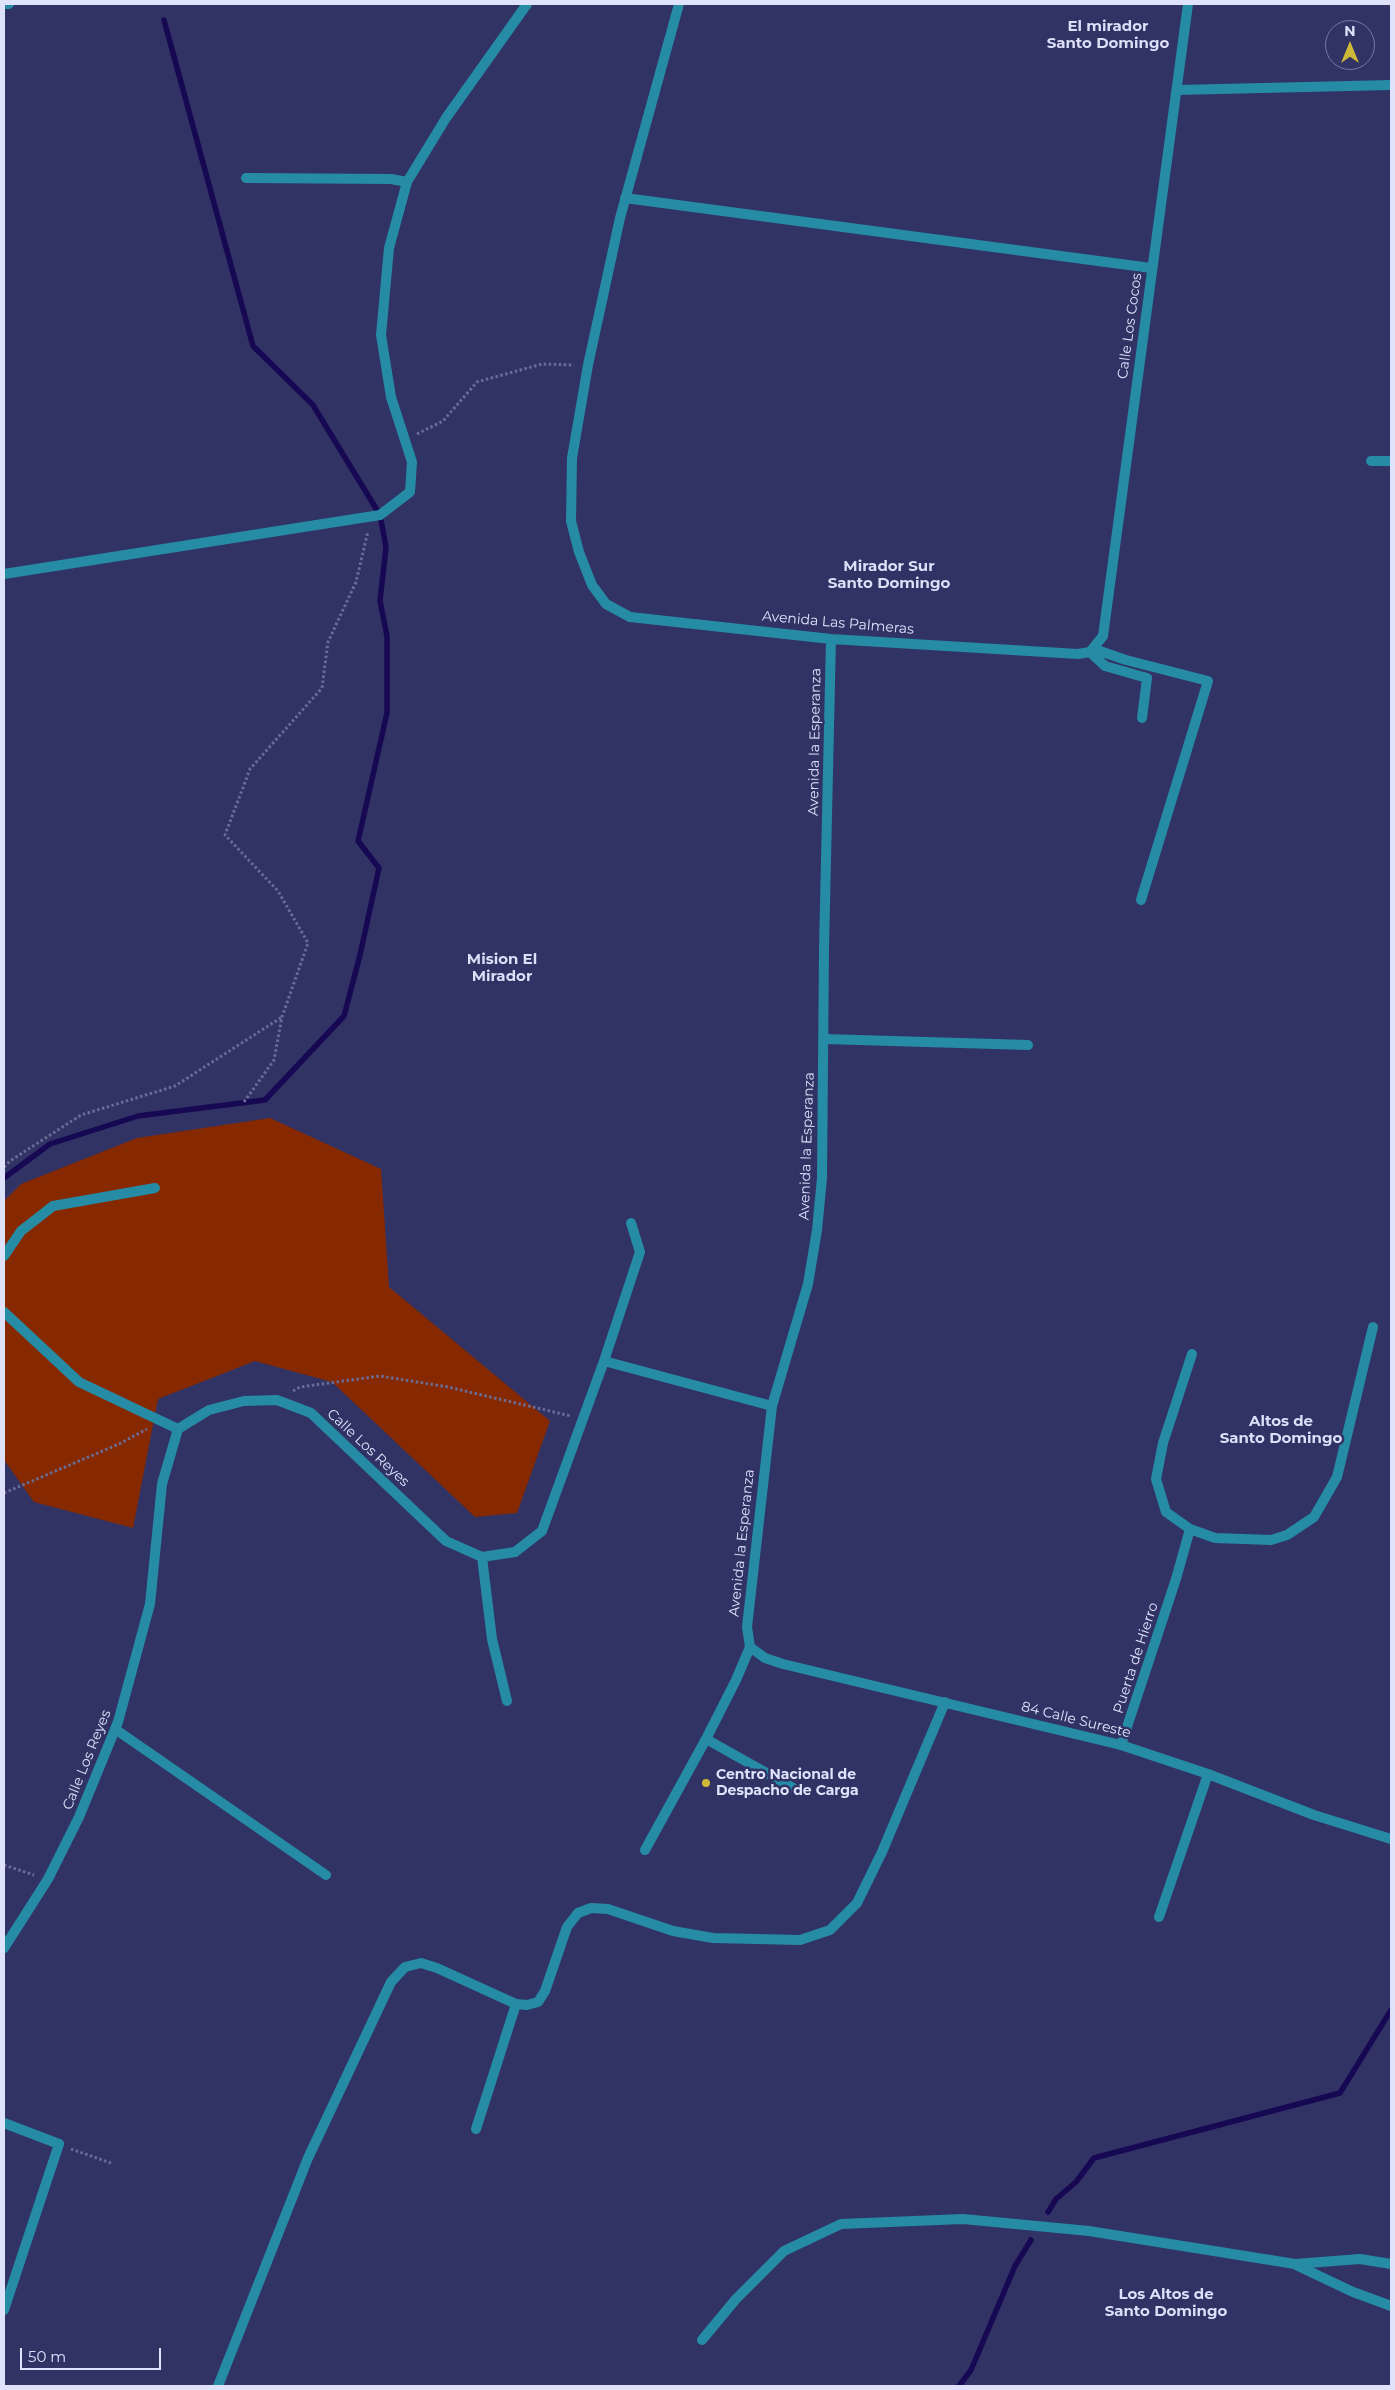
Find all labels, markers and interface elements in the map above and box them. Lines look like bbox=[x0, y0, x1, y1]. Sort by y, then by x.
district label: El mirador Santo Domingo bbox=[1047, 18, 1169, 53]
north arrow bbox=[1325, 20, 1375, 70]
text: N bbox=[1344, 22, 1356, 40]
street label: Calle Los Cocos bbox=[1114, 272, 1146, 380]
district label: Mirador Sur Santo Domingo bbox=[828, 558, 950, 593]
street label: Avenida Las Palmeras bbox=[761, 608, 915, 638]
street label: Avenida la Esperanza bbox=[805, 668, 825, 816]
district label: Mision El Mirador bbox=[467, 951, 537, 986]
street label: Avenida la Esperanza bbox=[796, 1072, 818, 1220]
street label: Calle Los Reyes bbox=[323, 1406, 413, 1490]
district label: Altos de Santo Domingo bbox=[1220, 1413, 1342, 1448]
street label: Avenida la Esperanza bbox=[726, 1468, 758, 1618]
street label: Puerta de Hierro bbox=[1110, 1600, 1162, 1716]
street label: 84 Calle Sureste bbox=[1020, 1698, 1132, 1742]
street label: Calle Los Reyes bbox=[59, 1708, 115, 1812]
place label: Centro Nacional de Despacho de Carga bbox=[716, 1767, 859, 1800]
marker: Centro Nacional de Despacho de Carga bbox=[700, 1777, 712, 1789]
district label: Los Altos de Santo Domingo bbox=[1105, 2286, 1227, 2321]
scale bar bbox=[22, 2338, 164, 2370]
text: 50 m bbox=[28, 2347, 66, 2366]

